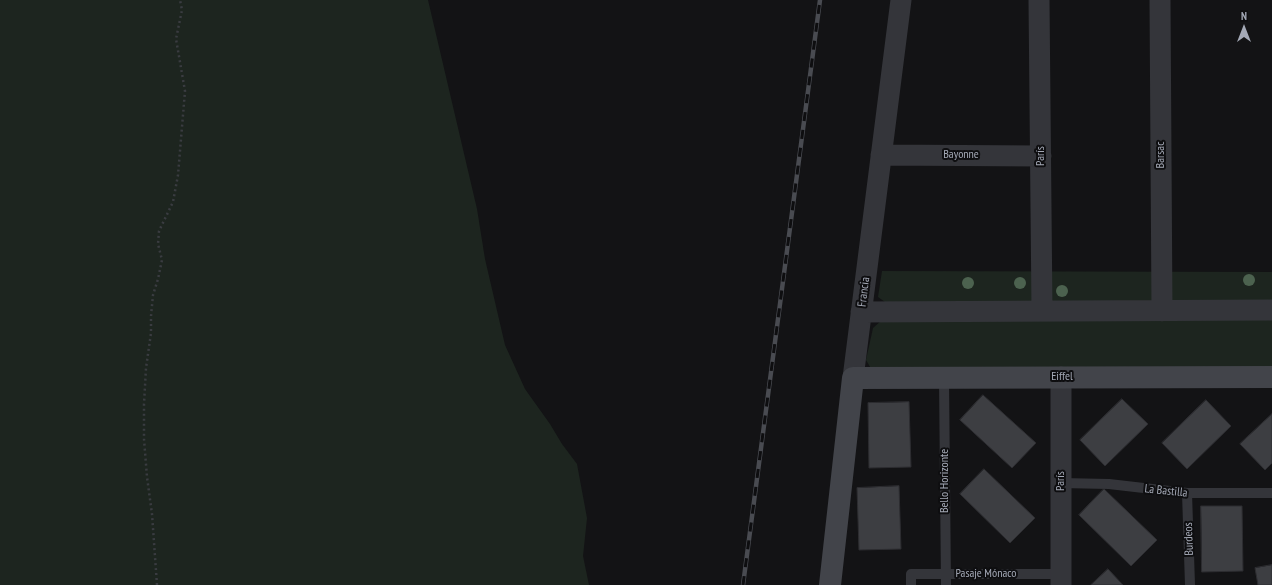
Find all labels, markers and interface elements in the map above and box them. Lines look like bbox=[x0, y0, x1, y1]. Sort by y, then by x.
north arrow bbox=[1224, 8, 1264, 48]
text: N bbox=[1241, 9, 1247, 23]
street label: Barsac bbox=[1154, 142, 1168, 168]
street label: París bbox=[1034, 146, 1048, 166]
street label: Bayonne bbox=[943, 148, 979, 162]
street label: Francia bbox=[855, 276, 873, 308]
street label: Eiffel bbox=[1051, 370, 1073, 384]
street label: Bello Horizonte bbox=[938, 449, 952, 513]
street label: París bbox=[1054, 471, 1068, 491]
street label: La Bastilla bbox=[1144, 482, 1188, 500]
street label: Burdeos bbox=[1181, 522, 1197, 556]
street label: Pasaje Mónaco bbox=[956, 567, 1016, 581]

